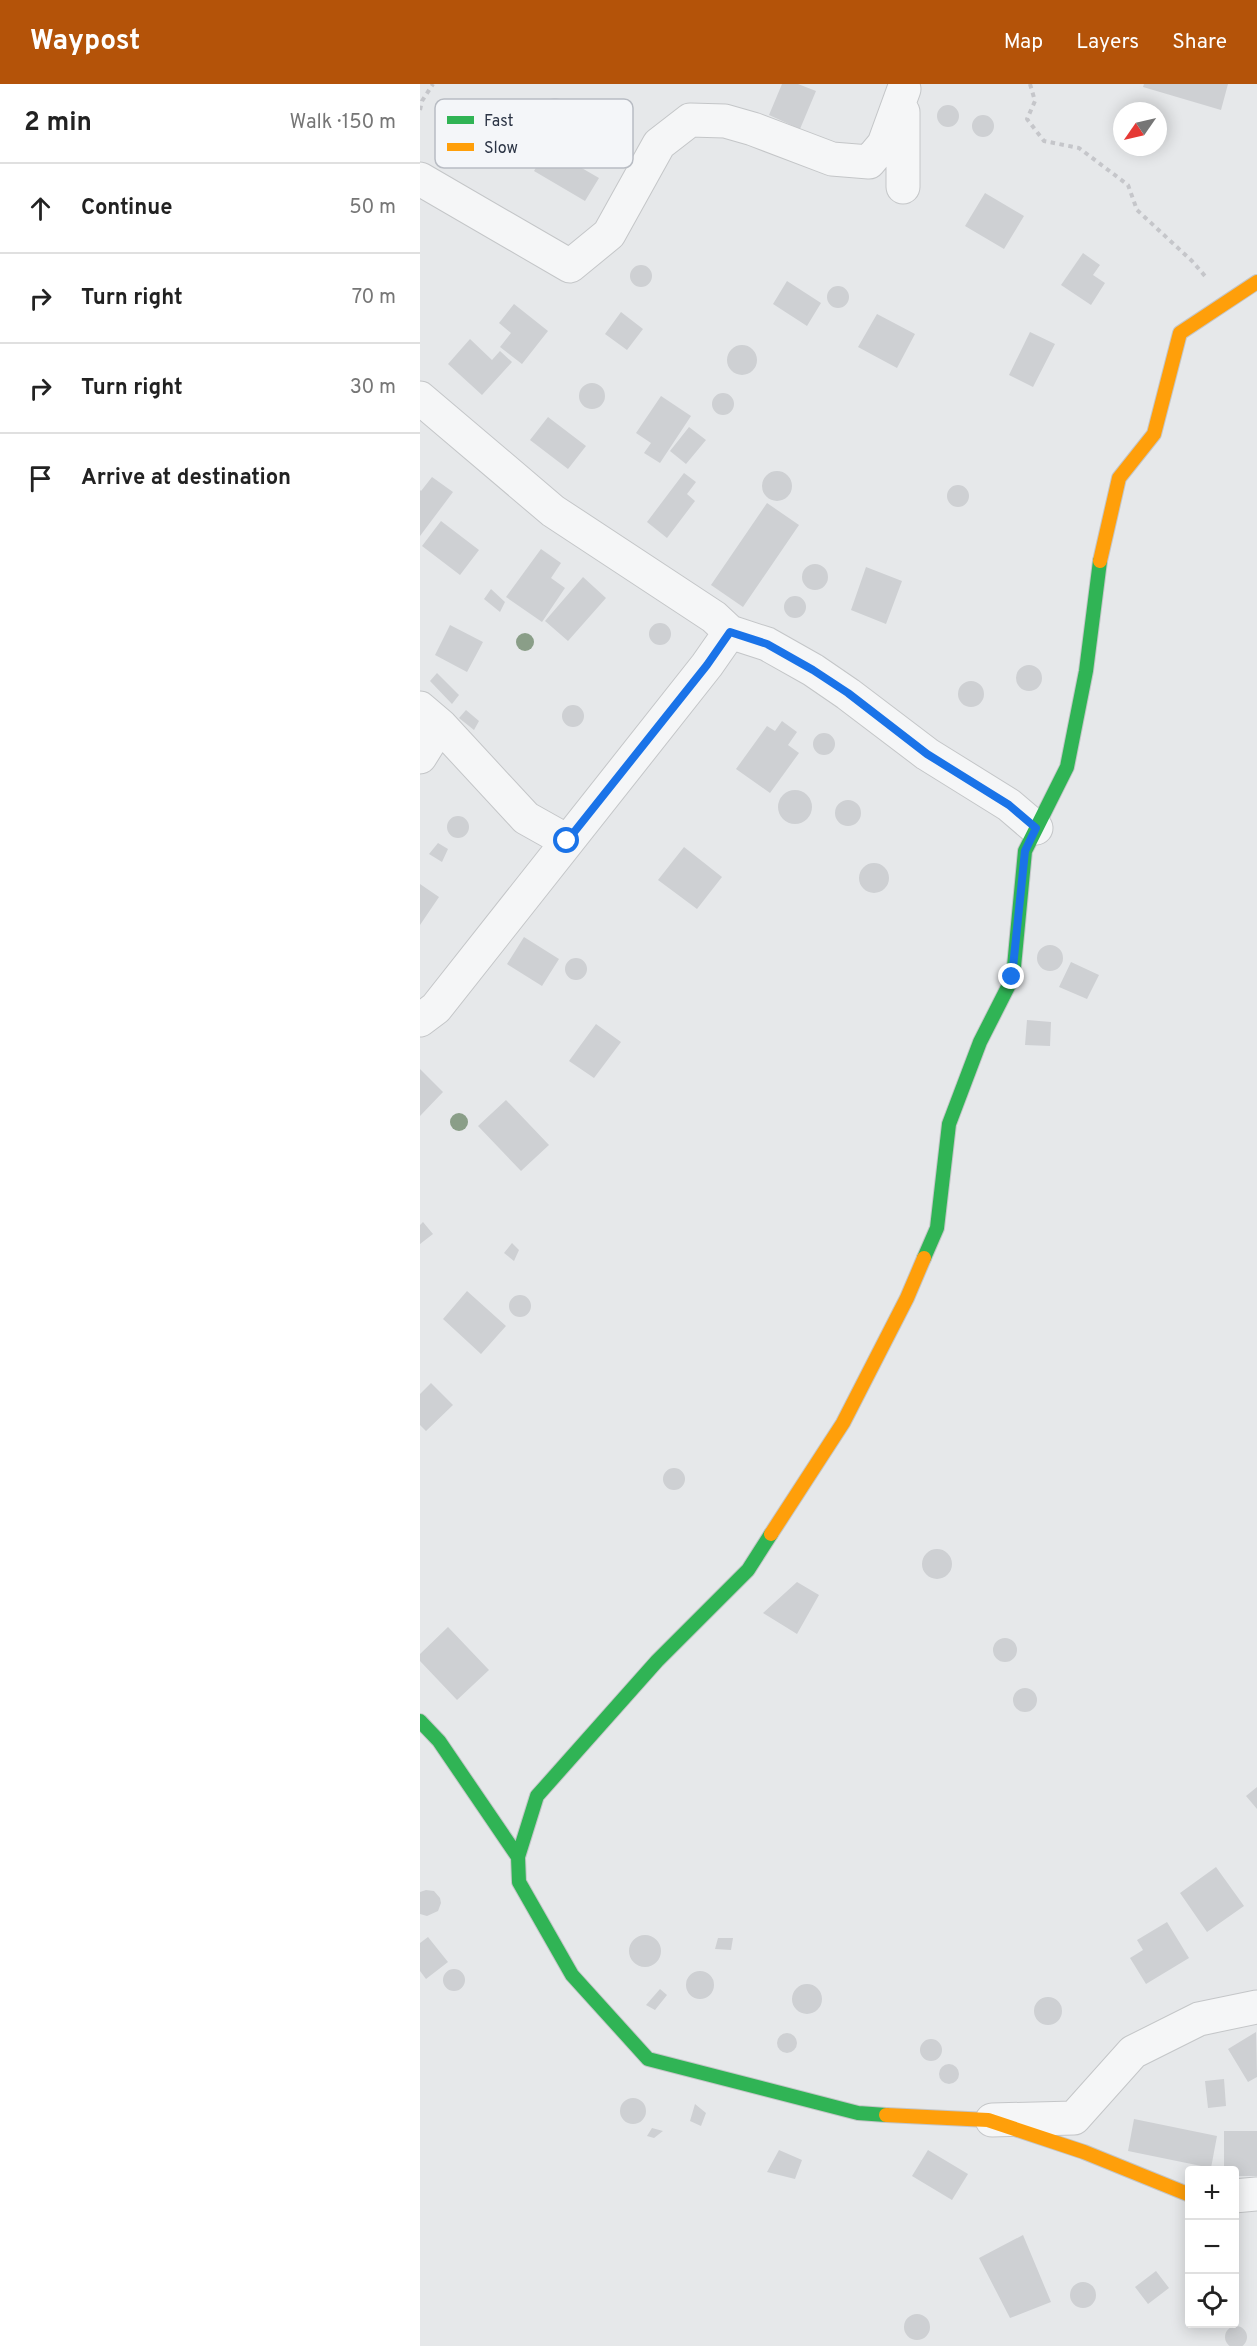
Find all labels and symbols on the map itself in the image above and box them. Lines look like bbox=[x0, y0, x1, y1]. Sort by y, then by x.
legend bbox=[435, 99, 633, 168]
north arrow bbox=[1113, 102, 1167, 156]
text: Fast bbox=[484, 112, 514, 132]
text: Slow bbox=[484, 139, 518, 159]
route start bbox=[553, 827, 579, 853]
route end bbox=[998, 963, 1024, 989]

